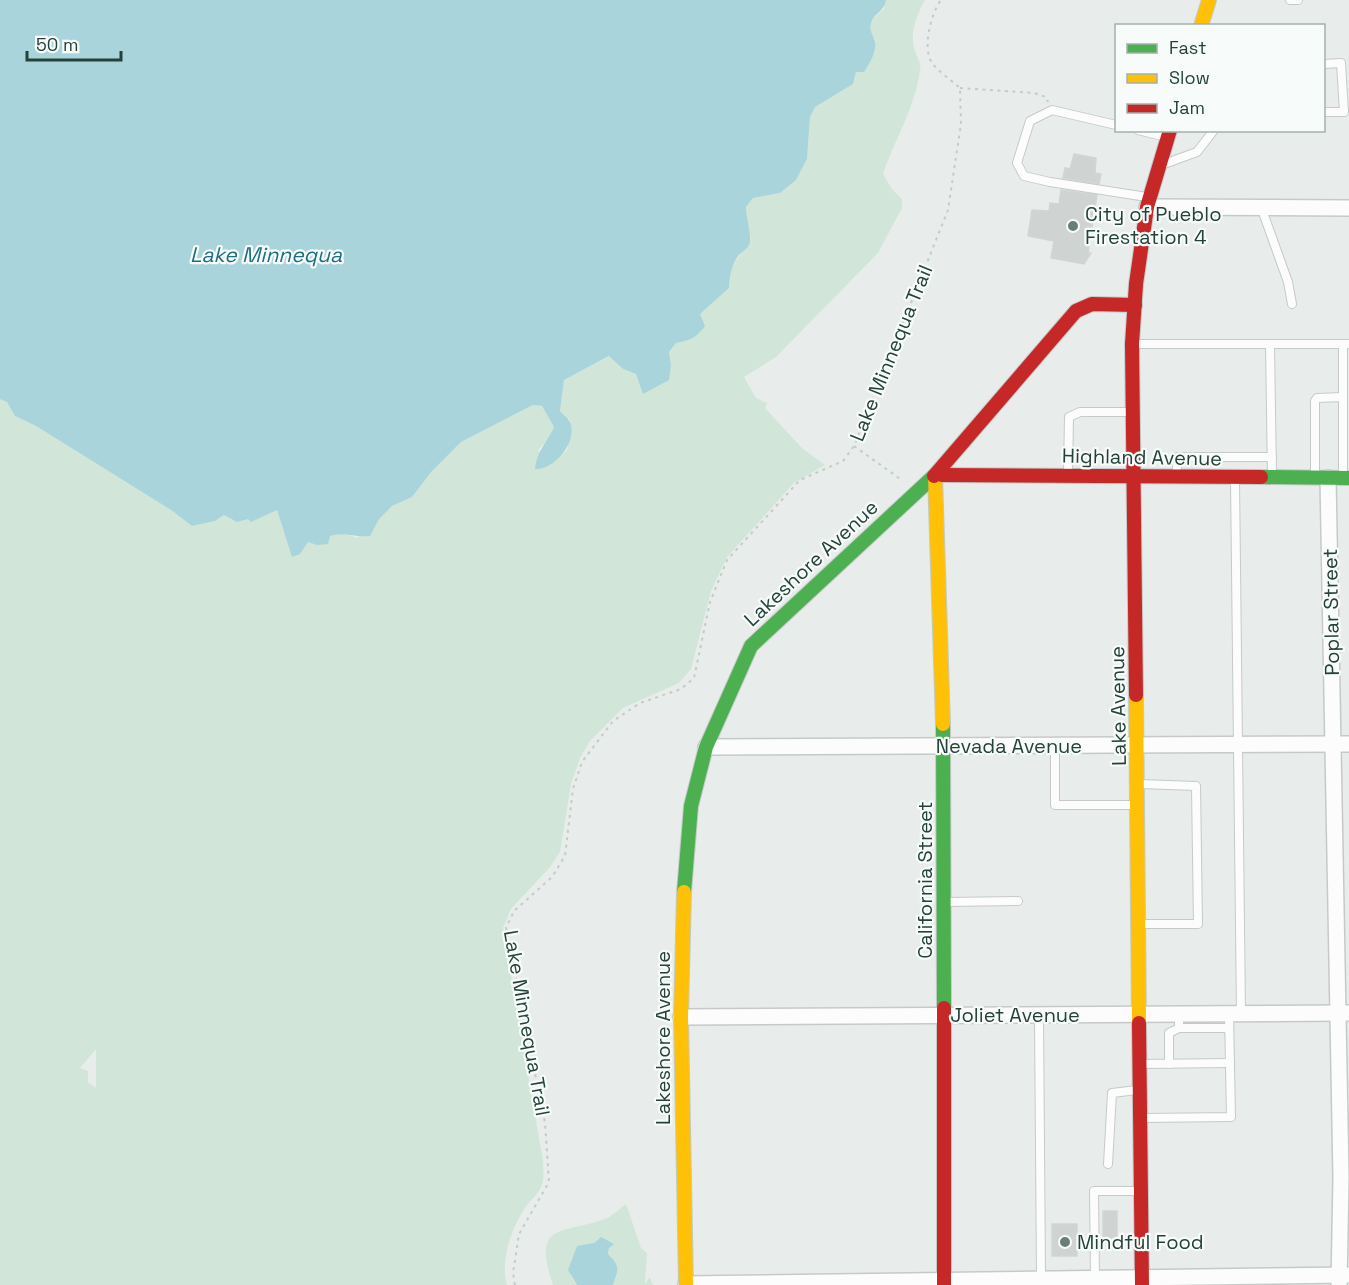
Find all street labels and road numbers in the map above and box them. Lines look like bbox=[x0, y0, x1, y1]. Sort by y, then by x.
street label: Lake Minnequa Trail bbox=[844, 261, 938, 445]
street label: Highland Avenue bbox=[1062, 443, 1222, 471]
street label: Lakeshore Avenue bbox=[738, 494, 884, 632]
street label: Poplar Street bbox=[1317, 548, 1345, 676]
street label: Lake Avenue bbox=[1104, 646, 1132, 766]
street label: Nevada Avenue bbox=[936, 733, 1082, 759]
street label: California Street bbox=[912, 801, 938, 959]
street label: Lake Minnequa Trail bbox=[498, 928, 556, 1118]
street label: Lakeshore Avenue bbox=[650, 951, 676, 1125]
street label: Joliet Avenue bbox=[950, 1002, 1080, 1028]

